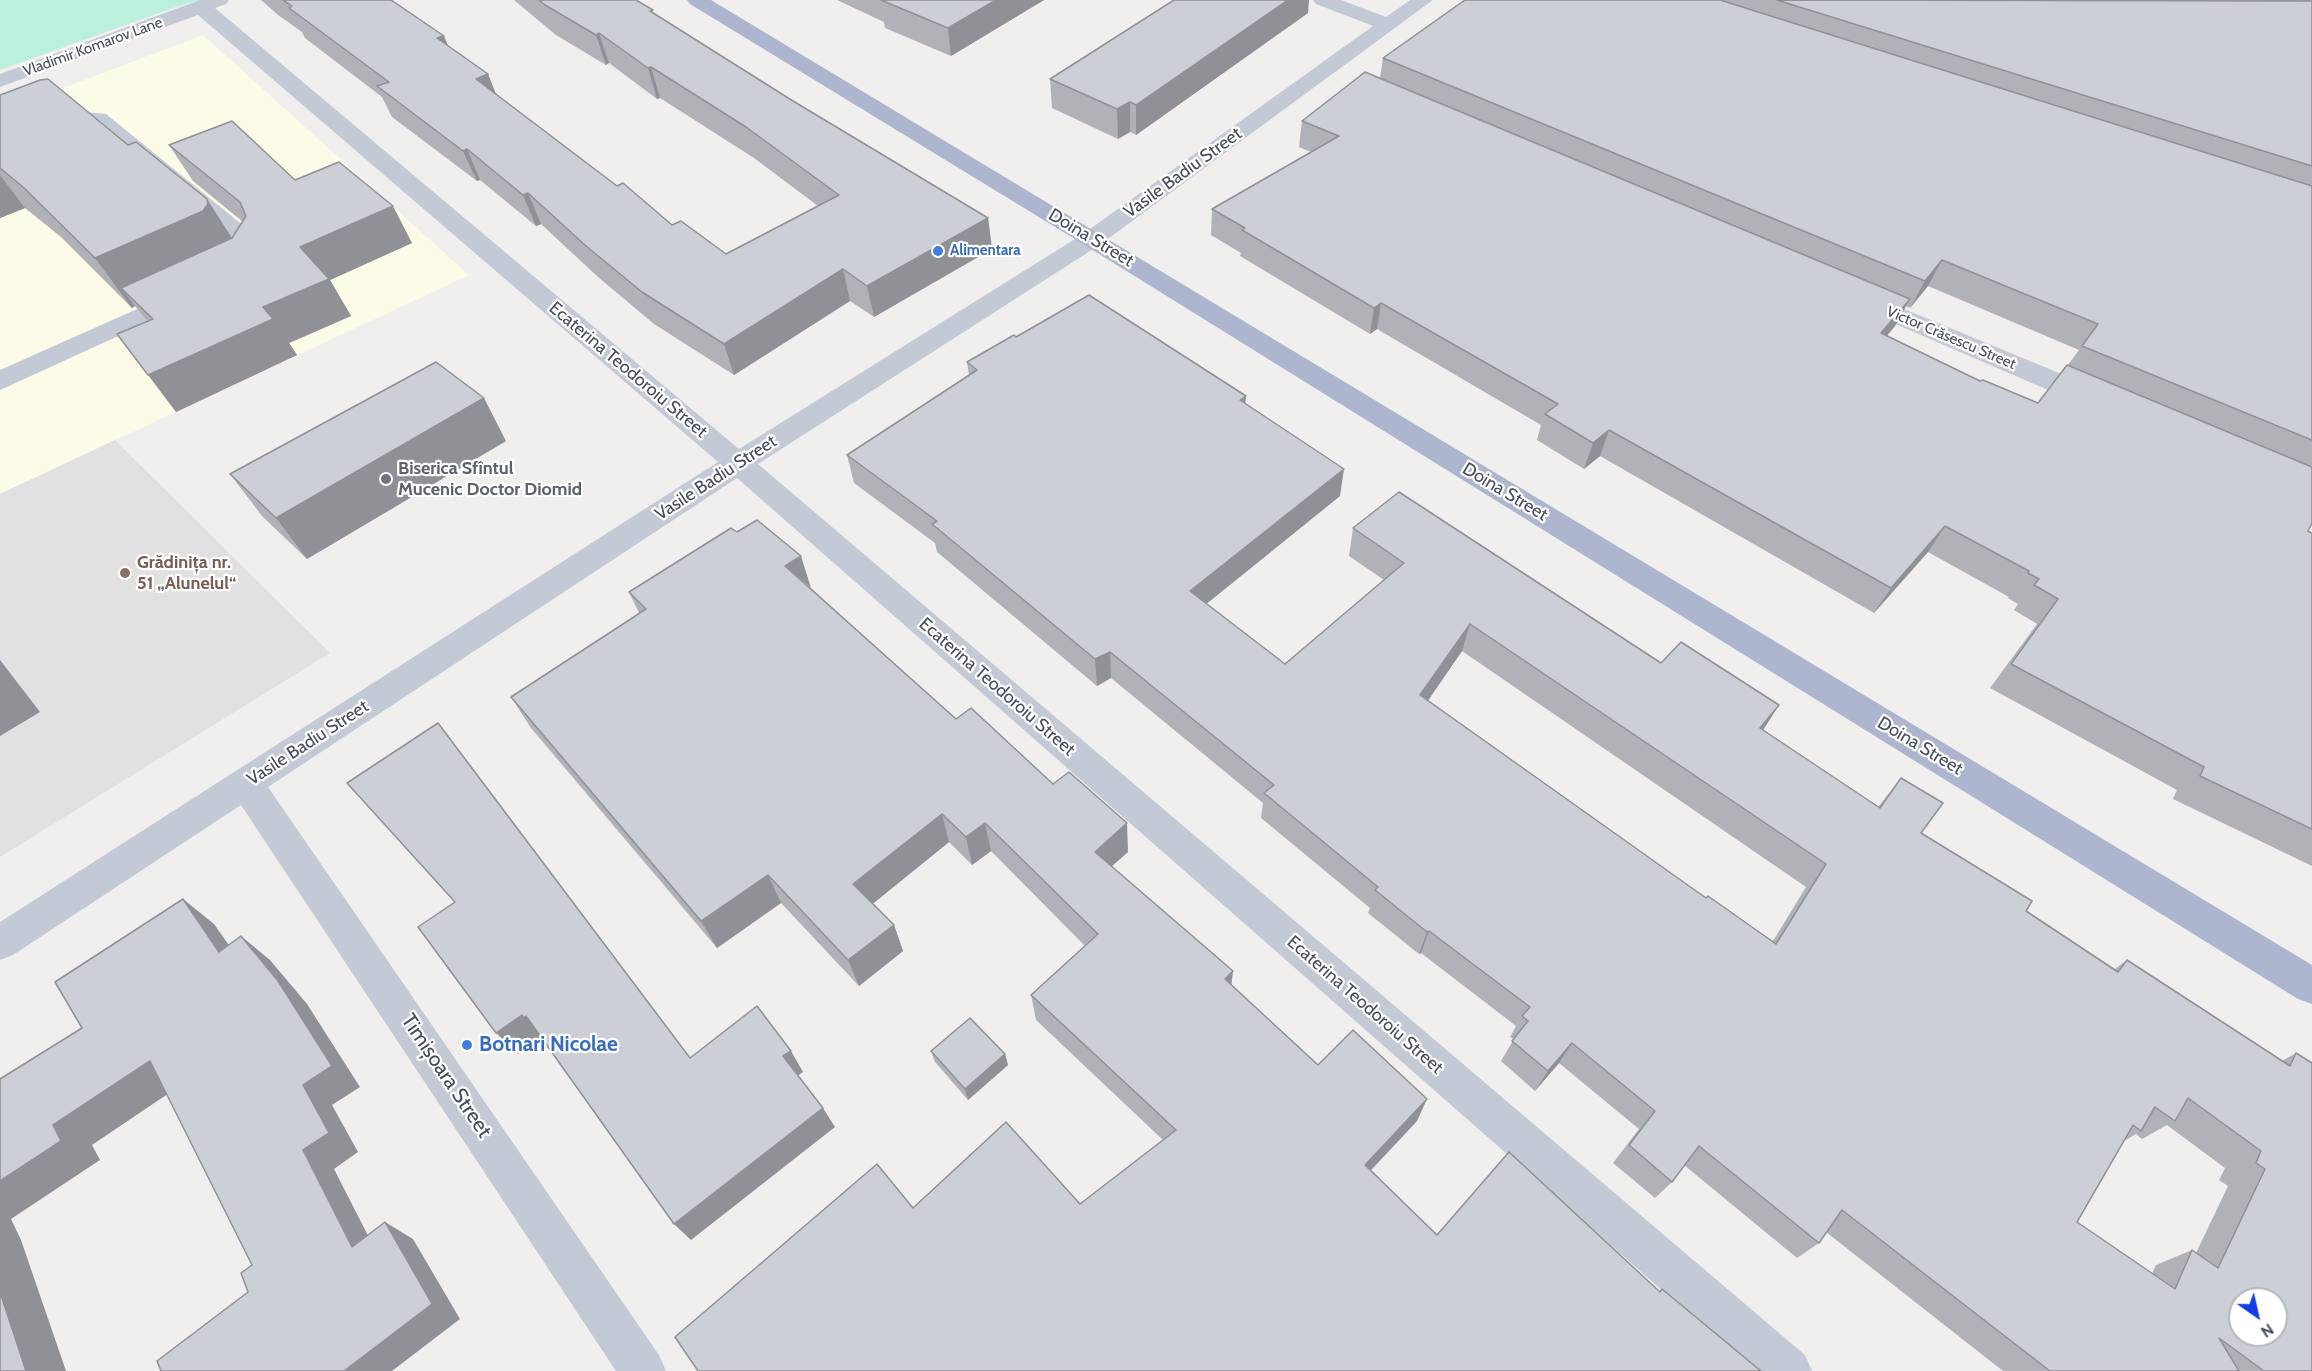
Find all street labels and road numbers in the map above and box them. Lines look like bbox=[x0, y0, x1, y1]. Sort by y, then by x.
street label: Vladimir Komarov Lane bbox=[21, 13, 165, 81]
street label: Vasile Badiu Street bbox=[1120, 123, 1246, 223]
street label: Doina Street bbox=[1044, 204, 1138, 272]
street label: Ecaterina Teodoroiu Street bbox=[545, 297, 711, 443]
street label: Victor Crăsescu Street bbox=[1884, 303, 2018, 373]
street label: Vasile Badiu Street bbox=[651, 431, 781, 525]
street label: Doina Street bbox=[1458, 458, 1552, 526]
street label: Ecaterina Teodoroiu Street bbox=[914, 613, 1080, 761]
street label: Vasile Badiu Street bbox=[243, 696, 373, 790]
street label: Doina Street bbox=[1873, 712, 1967, 780]
street label: Ecaterina Teodoroiu Street bbox=[1282, 931, 1448, 1079]
street label: Timișoara Street bbox=[395, 1009, 497, 1143]

